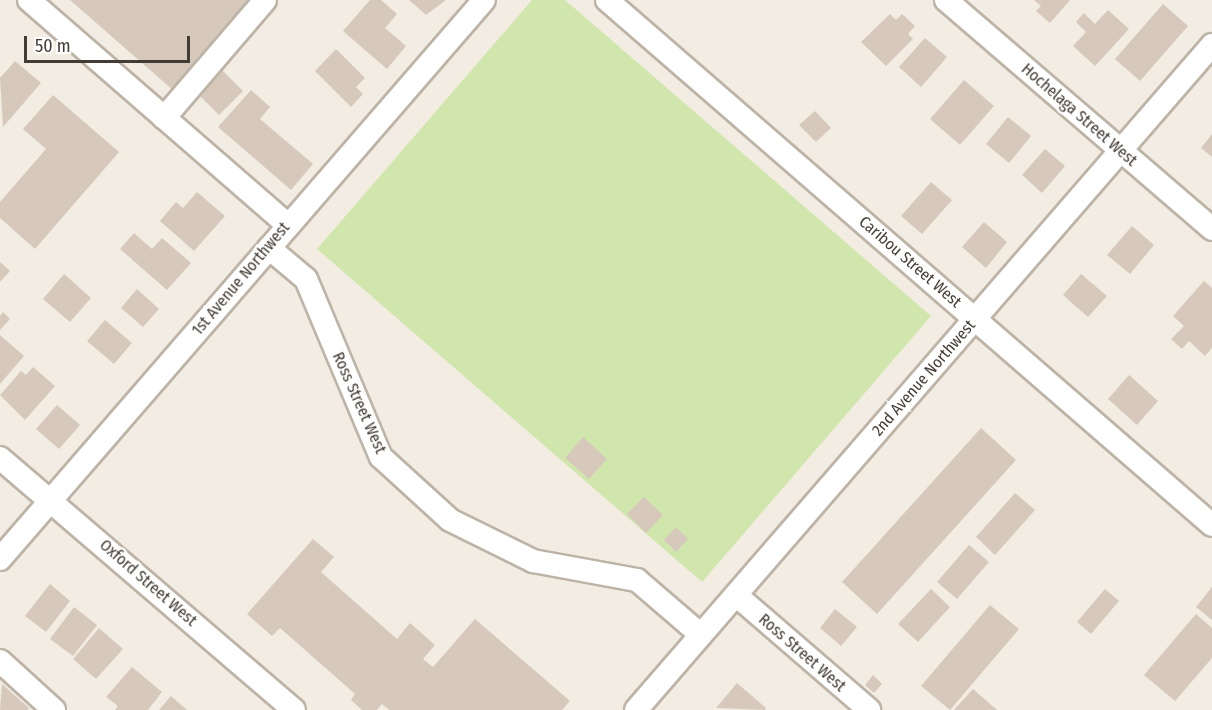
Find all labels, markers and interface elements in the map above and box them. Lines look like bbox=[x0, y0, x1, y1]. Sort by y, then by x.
scale bar bbox=[27, 24, 194, 62]
text: 50 m bbox=[35, 35, 71, 57]
street label: Hochelaga Street West bbox=[1017, 60, 1141, 170]
street label: Caribou Street West bbox=[855, 212, 965, 312]
street label: 1st Avenue Northwest bbox=[188, 219, 294, 339]
street label: 2nd Avenue Northwest bbox=[868, 316, 980, 440]
street label: Ross Street West bbox=[328, 349, 390, 457]
street label: Oxford Street West bbox=[96, 536, 200, 630]
street label: Ross Street West bbox=[755, 610, 849, 696]

